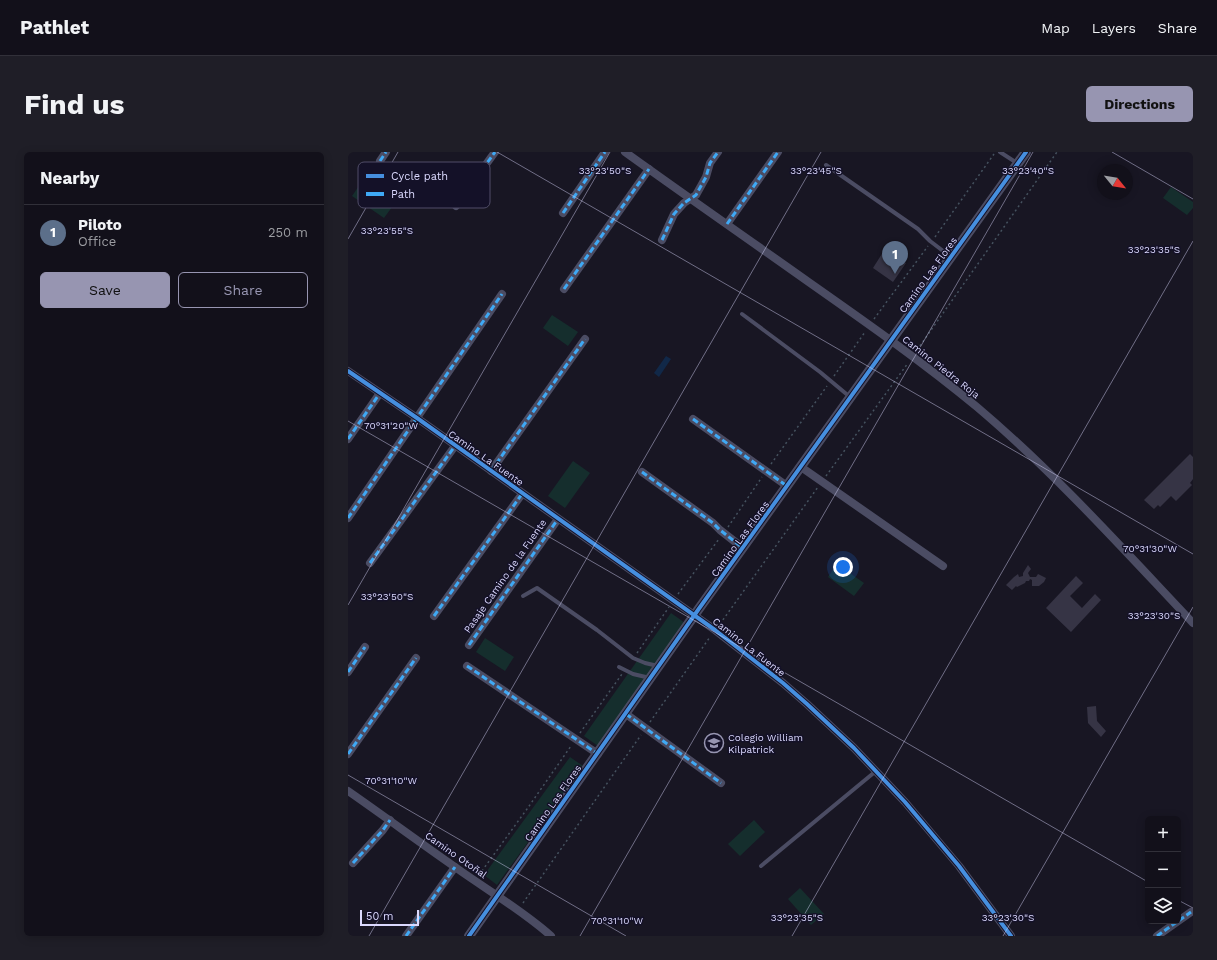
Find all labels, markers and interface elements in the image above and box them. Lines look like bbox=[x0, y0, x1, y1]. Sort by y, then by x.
text: Pathlet bbox=[20, 16, 89, 39]
text: Map bbox=[1041, 20, 1070, 36]
text: Layers bbox=[1092, 20, 1136, 36]
text: Share bbox=[1158, 20, 1197, 36]
button: Directions bbox=[1086, 86, 1193, 122]
text: Find us bbox=[24, 88, 124, 121]
legend bbox=[358, 162, 490, 208]
north arrow bbox=[1097, 164, 1133, 200]
text: 33°23'50"S bbox=[579, 165, 631, 176]
text: 33°23'45"S bbox=[790, 165, 842, 176]
text: 33°23'40"S bbox=[1002, 165, 1054, 176]
text: Nearby bbox=[40, 168, 99, 188]
text: Cycle path bbox=[391, 170, 448, 183]
text: Path bbox=[391, 188, 415, 201]
text: Piloto bbox=[78, 216, 122, 234]
text: 1 bbox=[50, 225, 56, 240]
text: 250 m bbox=[268, 225, 308, 240]
text: 33°23'55"S bbox=[361, 225, 413, 236]
text: Office bbox=[78, 234, 116, 249]
street label: Camino Las Flores bbox=[897, 235, 959, 315]
pin: 1 bbox=[882, 241, 908, 274]
text: 33°23'35"S bbox=[1128, 244, 1180, 255]
button: Save bbox=[40, 272, 170, 308]
button: Share bbox=[178, 272, 308, 308]
street label: Camino Piedra Roja bbox=[900, 334, 982, 401]
text: 70°31'20"W bbox=[364, 420, 418, 431]
street label: Camino La Fuente bbox=[446, 428, 526, 488]
street label: Camino Las Flores bbox=[709, 499, 771, 579]
street label: Pasaje Camino de la Fuente bbox=[462, 517, 549, 635]
text: 70°31'30"W bbox=[1123, 543, 1177, 554]
your location bbox=[833, 557, 853, 577]
text: 33°23'50"S bbox=[361, 591, 413, 602]
text: 33°23'30"S bbox=[1128, 610, 1180, 621]
street label: Camino La Fuente bbox=[711, 615, 788, 679]
school or university icon: Colegio William Kilpatrick bbox=[703, 732, 725, 754]
place label: Colegio William Kilpatrick bbox=[728, 732, 803, 755]
street label: Camino Las Flores bbox=[522, 763, 584, 843]
text: 70°31'10"W bbox=[365, 775, 417, 786]
map controls bbox=[1145, 816, 1181, 924]
button: + bbox=[1145, 816, 1181, 852]
street label: Camino Otoñal bbox=[423, 830, 489, 880]
button: − bbox=[1145, 852, 1181, 888]
button: layers bbox=[1145, 888, 1181, 924]
scale bar bbox=[360, 908, 419, 927]
text: 50 m bbox=[366, 910, 393, 923]
text: 33°23'35"S bbox=[771, 912, 823, 923]
text: 33°23'30"S bbox=[982, 912, 1034, 923]
text: 70°31'10"W bbox=[591, 915, 643, 926]

